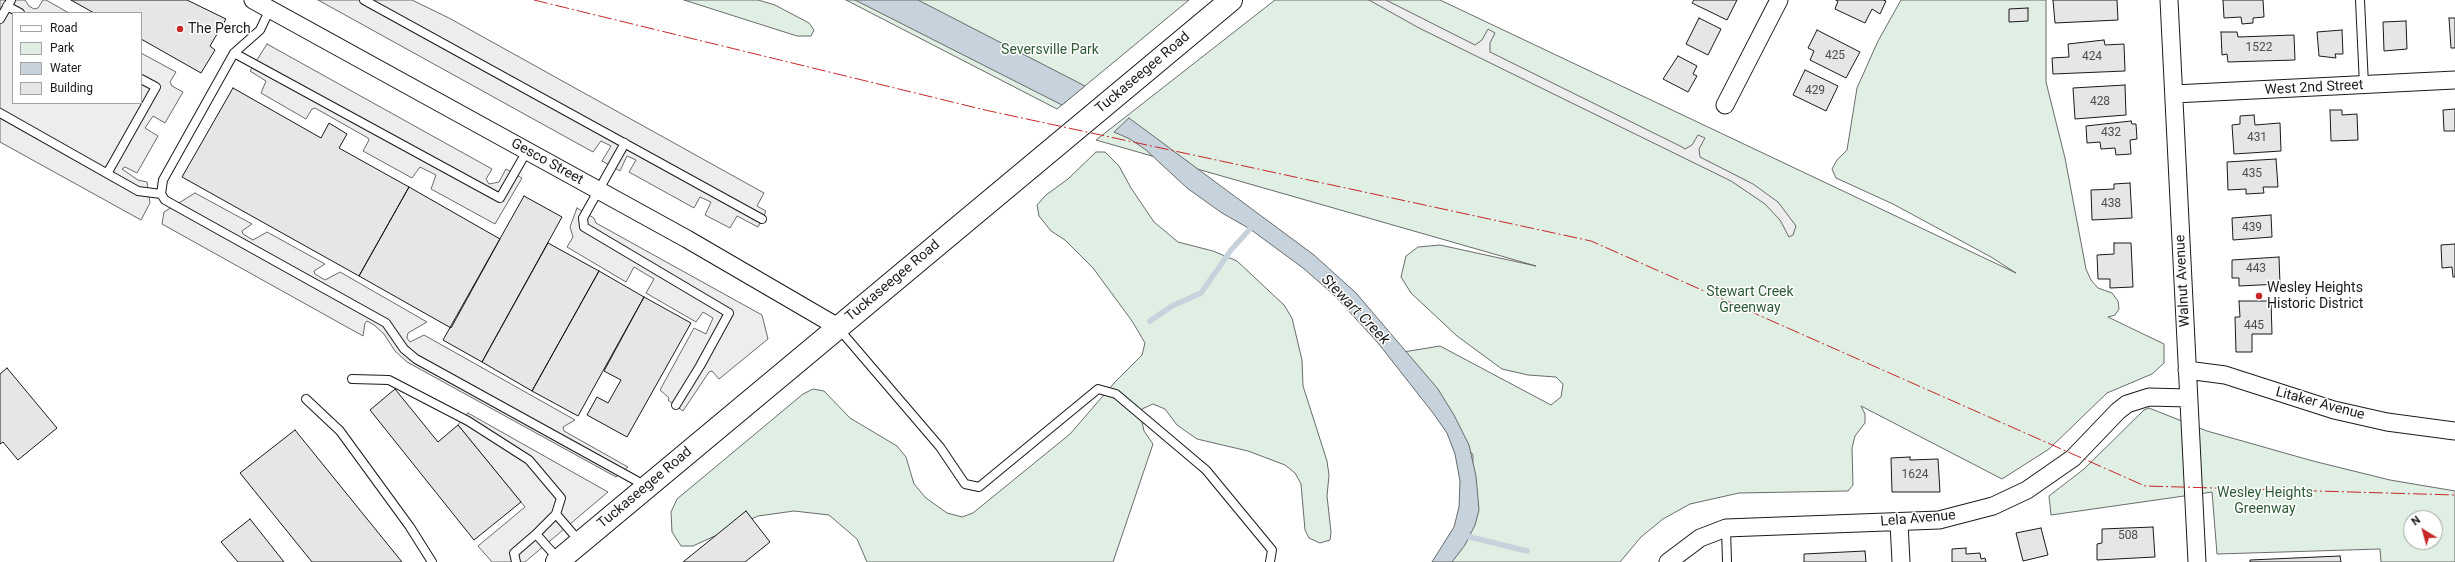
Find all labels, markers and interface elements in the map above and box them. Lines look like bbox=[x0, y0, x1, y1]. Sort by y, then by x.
legend bbox=[12, 12, 142, 104]
text: Road bbox=[50, 21, 78, 35]
place label: The Perch bbox=[188, 21, 251, 37]
marker: The Perch bbox=[175, 24, 185, 34]
street label: Tuckaseegee Road bbox=[1092, 29, 1194, 117]
text: Park bbox=[50, 41, 74, 55]
house number: 1522 bbox=[2246, 41, 2272, 55]
park label: Seversville Park bbox=[1001, 42, 1099, 58]
house number: 425 bbox=[1825, 49, 1845, 63]
house number: 424 bbox=[2082, 50, 2102, 64]
text: Water bbox=[50, 61, 81, 75]
street label: West 2nd Street bbox=[2264, 77, 2364, 99]
text: Building bbox=[50, 81, 93, 95]
house number: 429 bbox=[1805, 84, 1825, 98]
house number: 428 bbox=[2090, 95, 2110, 109]
house number: 432 bbox=[2101, 126, 2121, 140]
house number: 431 bbox=[2247, 131, 2267, 145]
street label: Gesco Street bbox=[508, 135, 586, 189]
house number: 435 bbox=[2242, 167, 2262, 181]
house number: 438 bbox=[2101, 197, 2121, 211]
house number: 439 bbox=[2242, 221, 2262, 235]
street label: Walnut Avenue bbox=[2172, 234, 2194, 328]
street label: Tuckaseegee Road bbox=[842, 237, 944, 325]
house number: 443 bbox=[2246, 262, 2266, 276]
water label: Stewart Creek bbox=[1317, 271, 1393, 349]
place label: Wesley Heights Historic District bbox=[2267, 280, 2363, 312]
park label: Stewart Creek Greenway bbox=[1706, 284, 1794, 316]
marker: Wesley Heights Historic District bbox=[2254, 291, 2264, 301]
house number: 445 bbox=[2244, 319, 2264, 333]
street label: Litaker Avenue bbox=[2274, 384, 2366, 424]
street label: Tuckaseegee Road bbox=[594, 444, 696, 532]
house number: 1624 bbox=[1902, 468, 1928, 482]
park label: Wesley Heights Greenway bbox=[2217, 485, 2313, 518]
street label: Lela Avenue bbox=[1880, 507, 1956, 531]
north arrow bbox=[2403, 510, 2443, 550]
text: N bbox=[2409, 513, 2423, 528]
house number: 508 bbox=[2118, 529, 2138, 543]

